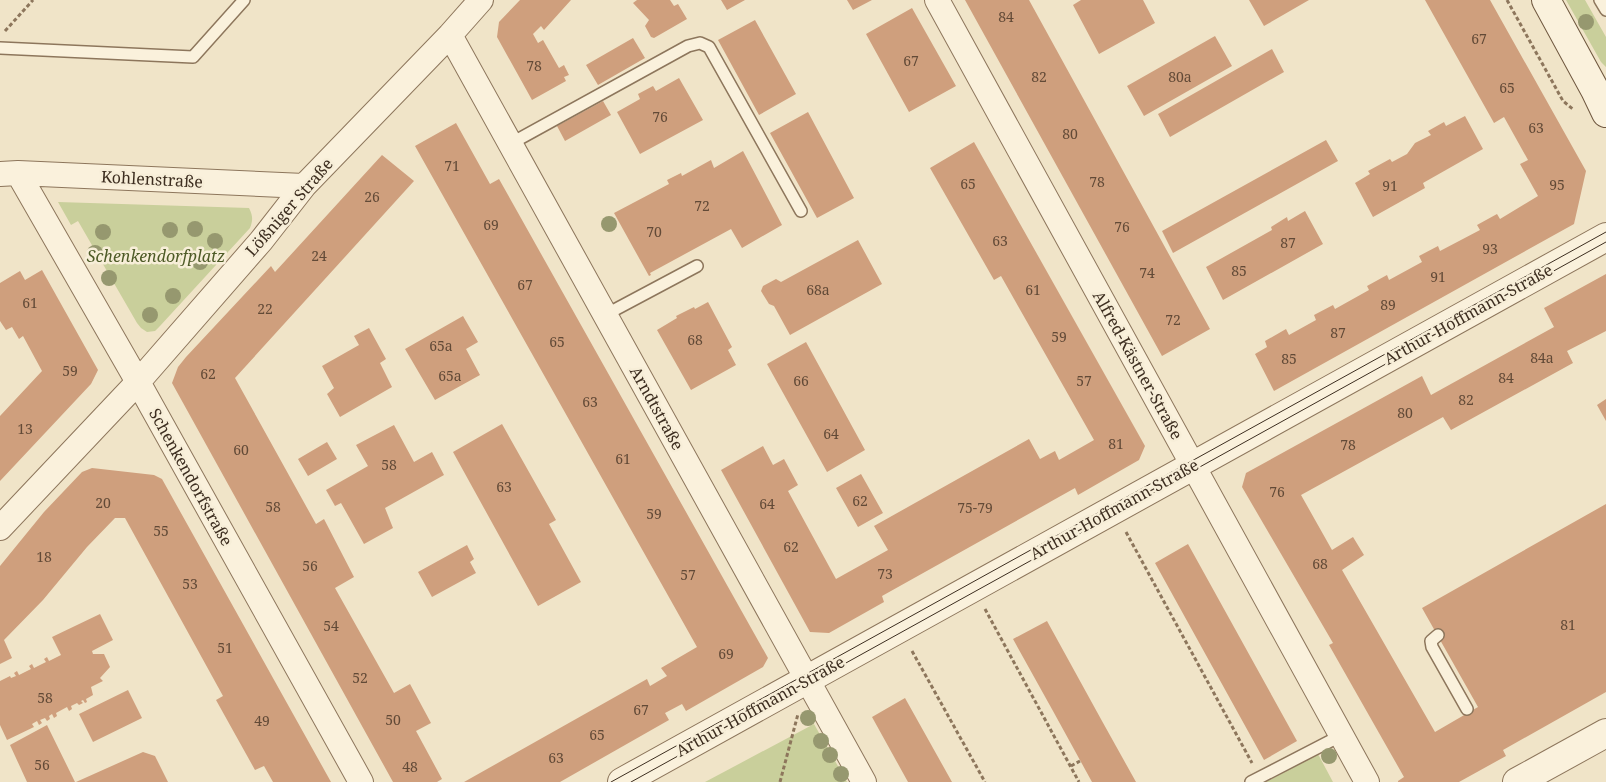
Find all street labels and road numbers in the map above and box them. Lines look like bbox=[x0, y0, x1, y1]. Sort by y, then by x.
street label: Lößniger Straße bbox=[240, 153, 338, 261]
street label: Kohlenstraße bbox=[100, 165, 204, 193]
street label: Arthur-Hoffmann-Straße bbox=[1380, 258, 1556, 370]
street label: Alfred-Kästner-Straße bbox=[1088, 287, 1188, 443]
street label: Arndtstraße bbox=[625, 362, 689, 454]
street label: Schenkendorfstraße bbox=[144, 404, 238, 550]
street label: Arthur-Hoffmann-Straße bbox=[1026, 453, 1202, 565]
street label: Arthur-Hoffmann-Straße bbox=[672, 650, 848, 762]

